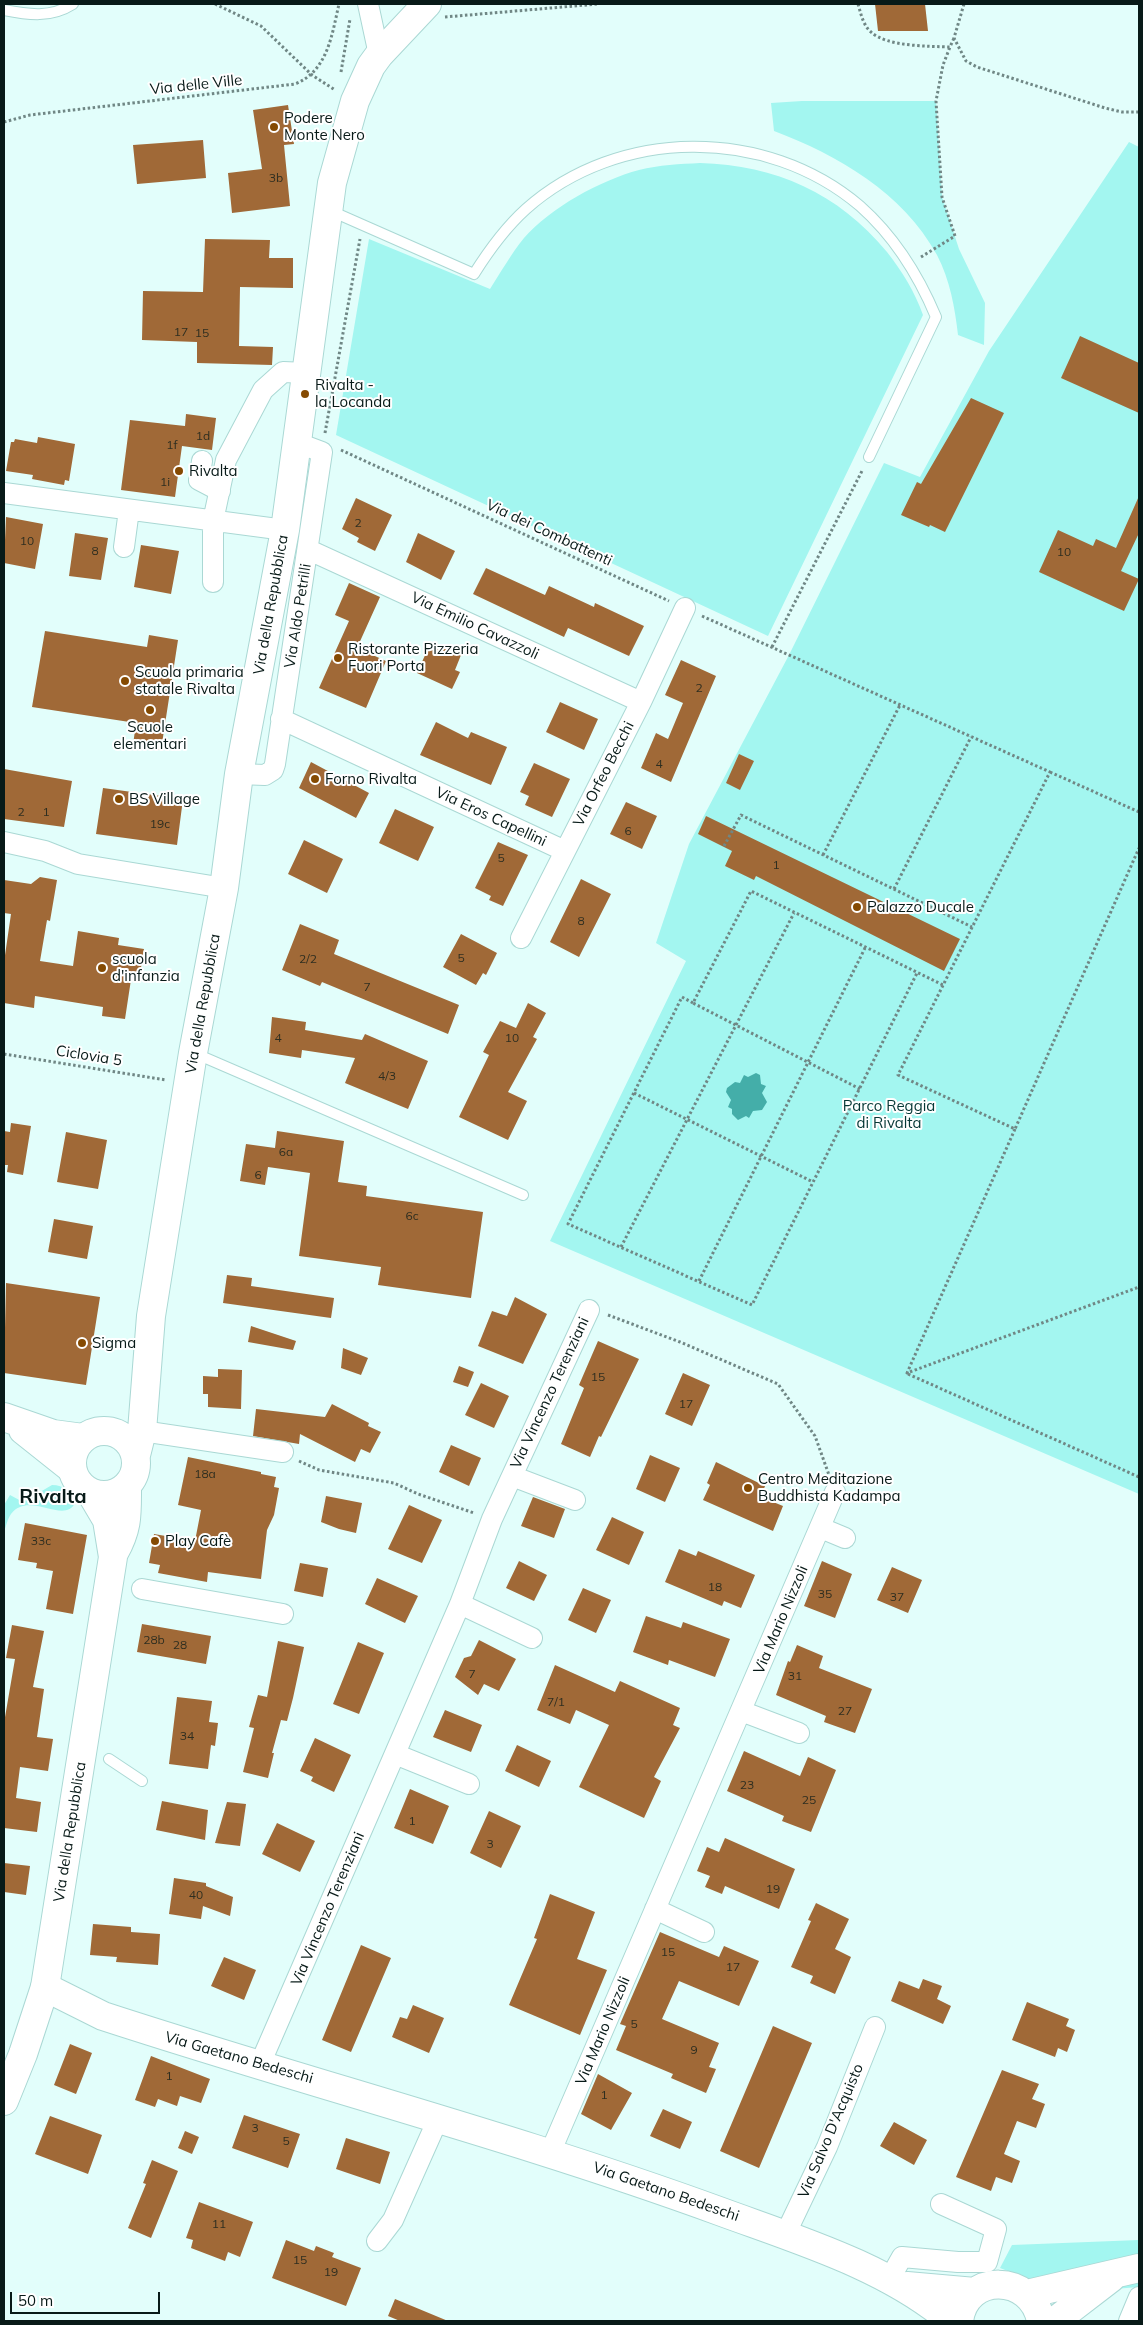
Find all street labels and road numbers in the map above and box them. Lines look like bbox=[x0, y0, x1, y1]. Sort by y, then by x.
street label: Via delle Ville bbox=[149, 71, 243, 99]
street label: Via dei Combattenti bbox=[483, 496, 615, 570]
street label: Via della Repubblica bbox=[250, 534, 292, 676]
street label: Via Aldo Petrilli bbox=[281, 562, 315, 670]
street label: Via Emilio Cavazzoli bbox=[408, 588, 542, 664]
street label: Via Orfeo Becchi bbox=[570, 719, 638, 829]
street label: Via Eros Capellini bbox=[433, 783, 549, 851]
street label: Via della Repubblica bbox=[182, 933, 224, 1075]
street label: Ciclovia 5 bbox=[55, 1042, 123, 1070]
street label: Via Vincenzo Terenziani bbox=[507, 1314, 593, 1472]
street label: Via Mario Nizzoli bbox=[750, 1563, 812, 1677]
street label: Via della Repubblica bbox=[50, 1761, 90, 1903]
street label: Via Vincenzo Terenziani bbox=[287, 1829, 369, 1989]
street label: Via Mario Nizzoli bbox=[572, 1974, 634, 2088]
street label: Via Gaetano Bedeschi bbox=[163, 2028, 315, 2088]
street label: Via Salvo D'Acquisto bbox=[795, 2061, 867, 2201]
street label: Via Gaetano Bedeschi bbox=[591, 2159, 741, 2225]

